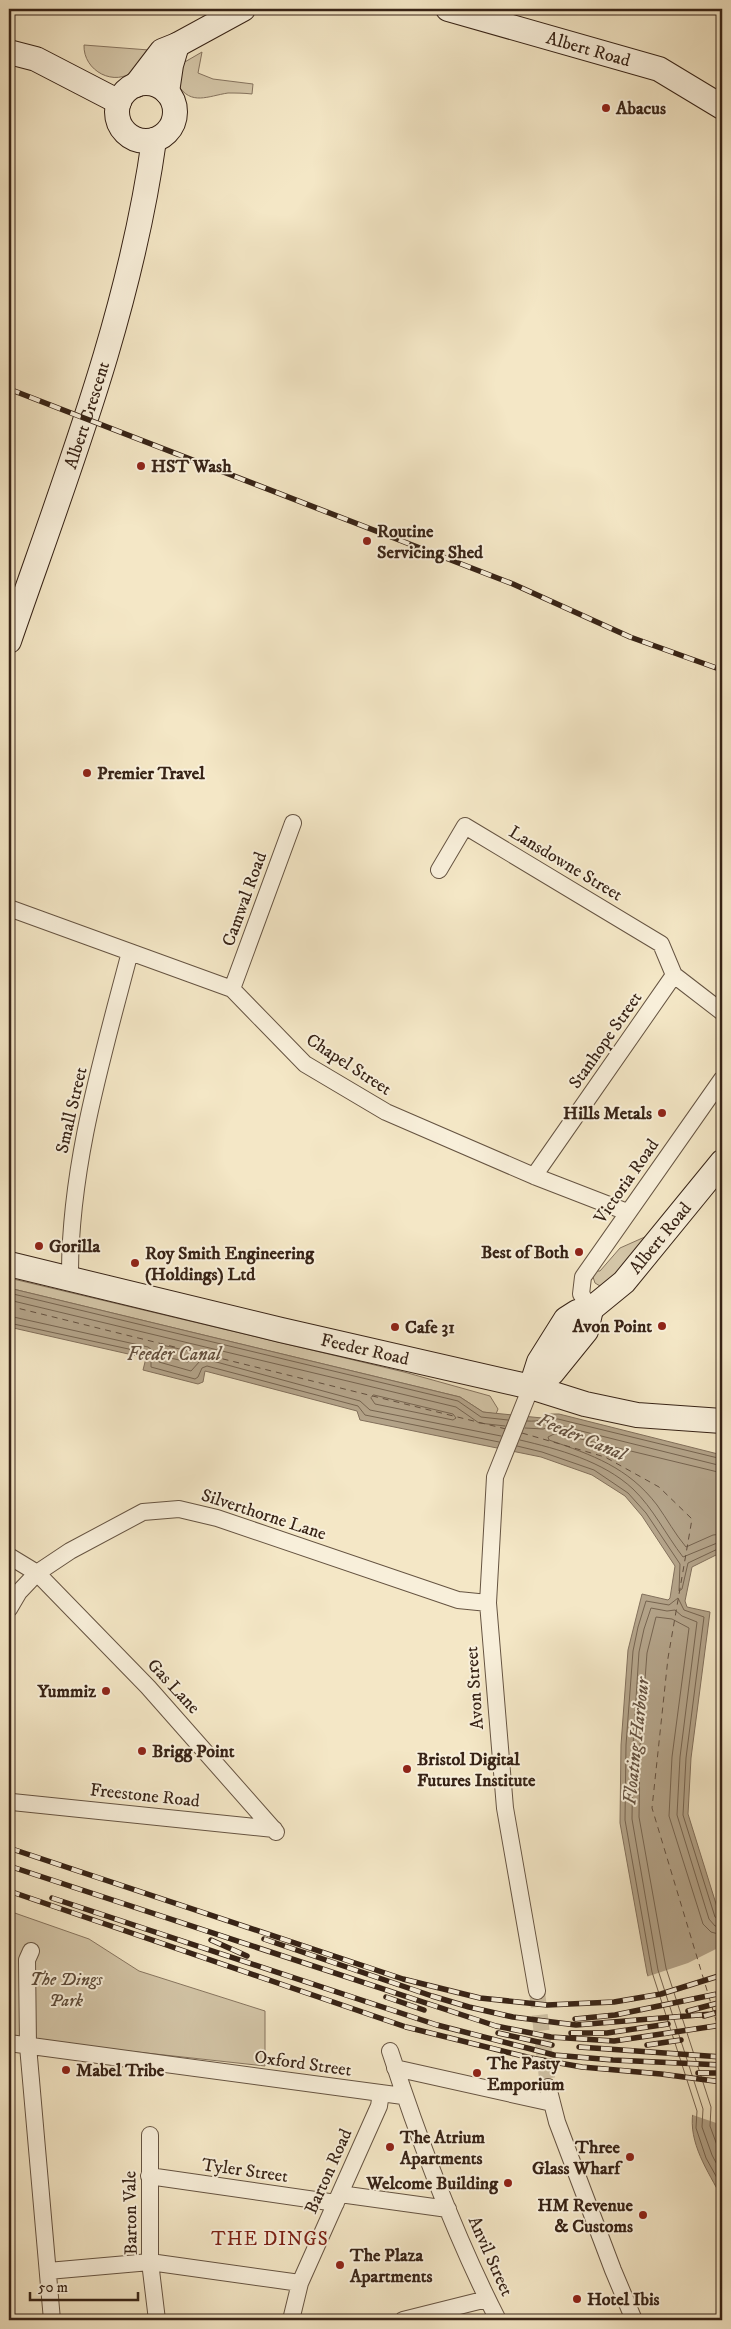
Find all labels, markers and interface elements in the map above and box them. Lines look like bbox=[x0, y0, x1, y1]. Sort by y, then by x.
street label: Albert Road bbox=[544, 28, 633, 72]
place label: Abacus bbox=[615, 98, 666, 120]
marker: Abacus bbox=[600, 102, 612, 114]
street label: Albert Crescent bbox=[60, 359, 115, 472]
place label: HST Wash bbox=[151, 456, 232, 478]
marker: HST Wash bbox=[135, 460, 147, 472]
place label: Routine Servicing Shed bbox=[377, 521, 484, 564]
marker: Routine Servicing Shed bbox=[361, 535, 373, 547]
place label: Premier Travel bbox=[97, 763, 205, 785]
marker: Premier Travel bbox=[81, 767, 93, 779]
street label: Lansdowne Street bbox=[505, 821, 626, 906]
street label: Camwal Road bbox=[218, 849, 272, 949]
street label: Stanhope Street bbox=[564, 988, 647, 1093]
street label: Chapel Street bbox=[302, 1029, 395, 1101]
street label: Small Street bbox=[51, 1065, 93, 1156]
place label: Hills Metals bbox=[563, 1103, 652, 1125]
marker: Hills Metals bbox=[656, 1107, 668, 1119]
street label: Victoria Road bbox=[589, 1135, 664, 1229]
street label: Albert Road bbox=[625, 1198, 697, 1279]
place label: Gorilla bbox=[49, 1236, 100, 1258]
marker: Gorilla bbox=[33, 1240, 45, 1252]
place label: Best of Both bbox=[481, 1242, 570, 1264]
place label: Roy Smith Engineering (Holdings) Ltd bbox=[145, 1243, 315, 1286]
marker: Best of Both bbox=[573, 1246, 585, 1258]
marker: Roy Smith Engineering (Holdings) Ltd bbox=[129, 1257, 141, 1269]
place label: Avon Point bbox=[571, 1316, 652, 1338]
place label: Cafe 31 bbox=[405, 1317, 455, 1339]
marker: Avon Point bbox=[656, 1320, 668, 1332]
marker: Cafe 31 bbox=[389, 1321, 401, 1333]
street label: Feeder Road bbox=[319, 1329, 411, 1371]
water label: Feeder Canal bbox=[127, 1343, 223, 1366]
water label: Feeder Canal bbox=[534, 1408, 631, 1467]
street label: Silverthorne Lane bbox=[198, 1484, 329, 1545]
street label: Avon Street bbox=[461, 1645, 489, 1730]
street label: Gas Lane bbox=[142, 1654, 204, 1719]
water label: Floating Harbour bbox=[618, 1674, 655, 1806]
place label: Yummiz bbox=[37, 1681, 96, 1703]
marker: Yummiz bbox=[100, 1685, 112, 1697]
place label: Brigg Point bbox=[152, 1741, 235, 1763]
marker: Brigg Point bbox=[136, 1745, 148, 1757]
place label: Bristol Digital Futures Institute bbox=[417, 1749, 536, 1792]
marker: Bristol Digital Futures Institute bbox=[401, 1763, 413, 1775]
street label: Freestone Road bbox=[89, 1779, 201, 1813]
park label: The Dings Park bbox=[29, 1969, 103, 2012]
street label: Oxford Street bbox=[253, 2046, 353, 2082]
place label: The Pasty Emporium bbox=[486, 2053, 565, 2096]
place label: Mabel Tribe bbox=[76, 2060, 165, 2082]
marker: Mabel Tribe bbox=[60, 2064, 72, 2076]
marker: The Pasty Emporium bbox=[471, 2067, 483, 2079]
street label: Barton Road bbox=[300, 2125, 357, 2217]
place label: The Atrium Apartments bbox=[399, 2127, 486, 2170]
place label: Three Glass Wharf bbox=[532, 2137, 623, 2180]
marker: The Atrium Apartments bbox=[384, 2141, 396, 2153]
marker: Three Glass Wharf bbox=[624, 2151, 636, 2163]
street label: Tyler Street bbox=[200, 2154, 290, 2188]
street label: Barton Vale bbox=[119, 2171, 143, 2255]
place label: Welcome Building bbox=[365, 2173, 499, 2195]
marker: Welcome Building bbox=[502, 2177, 514, 2189]
place label: HM Revenue & Customs bbox=[537, 2195, 634, 2238]
marker: HM Revenue & Customs bbox=[637, 2209, 649, 2221]
street label: Anvil Street bbox=[463, 2213, 518, 2300]
district label: THE DINGS bbox=[211, 2228, 329, 2251]
place label: The Plaza Apartments bbox=[349, 2245, 433, 2288]
marker: The Plaza Apartments bbox=[334, 2259, 346, 2271]
scale bar bbox=[30, 2269, 138, 2301]
text: 50 m bbox=[38, 2278, 68, 2297]
place label: Hotel Ibis bbox=[587, 2289, 660, 2311]
marker: Hotel Ibis bbox=[571, 2293, 583, 2305]

